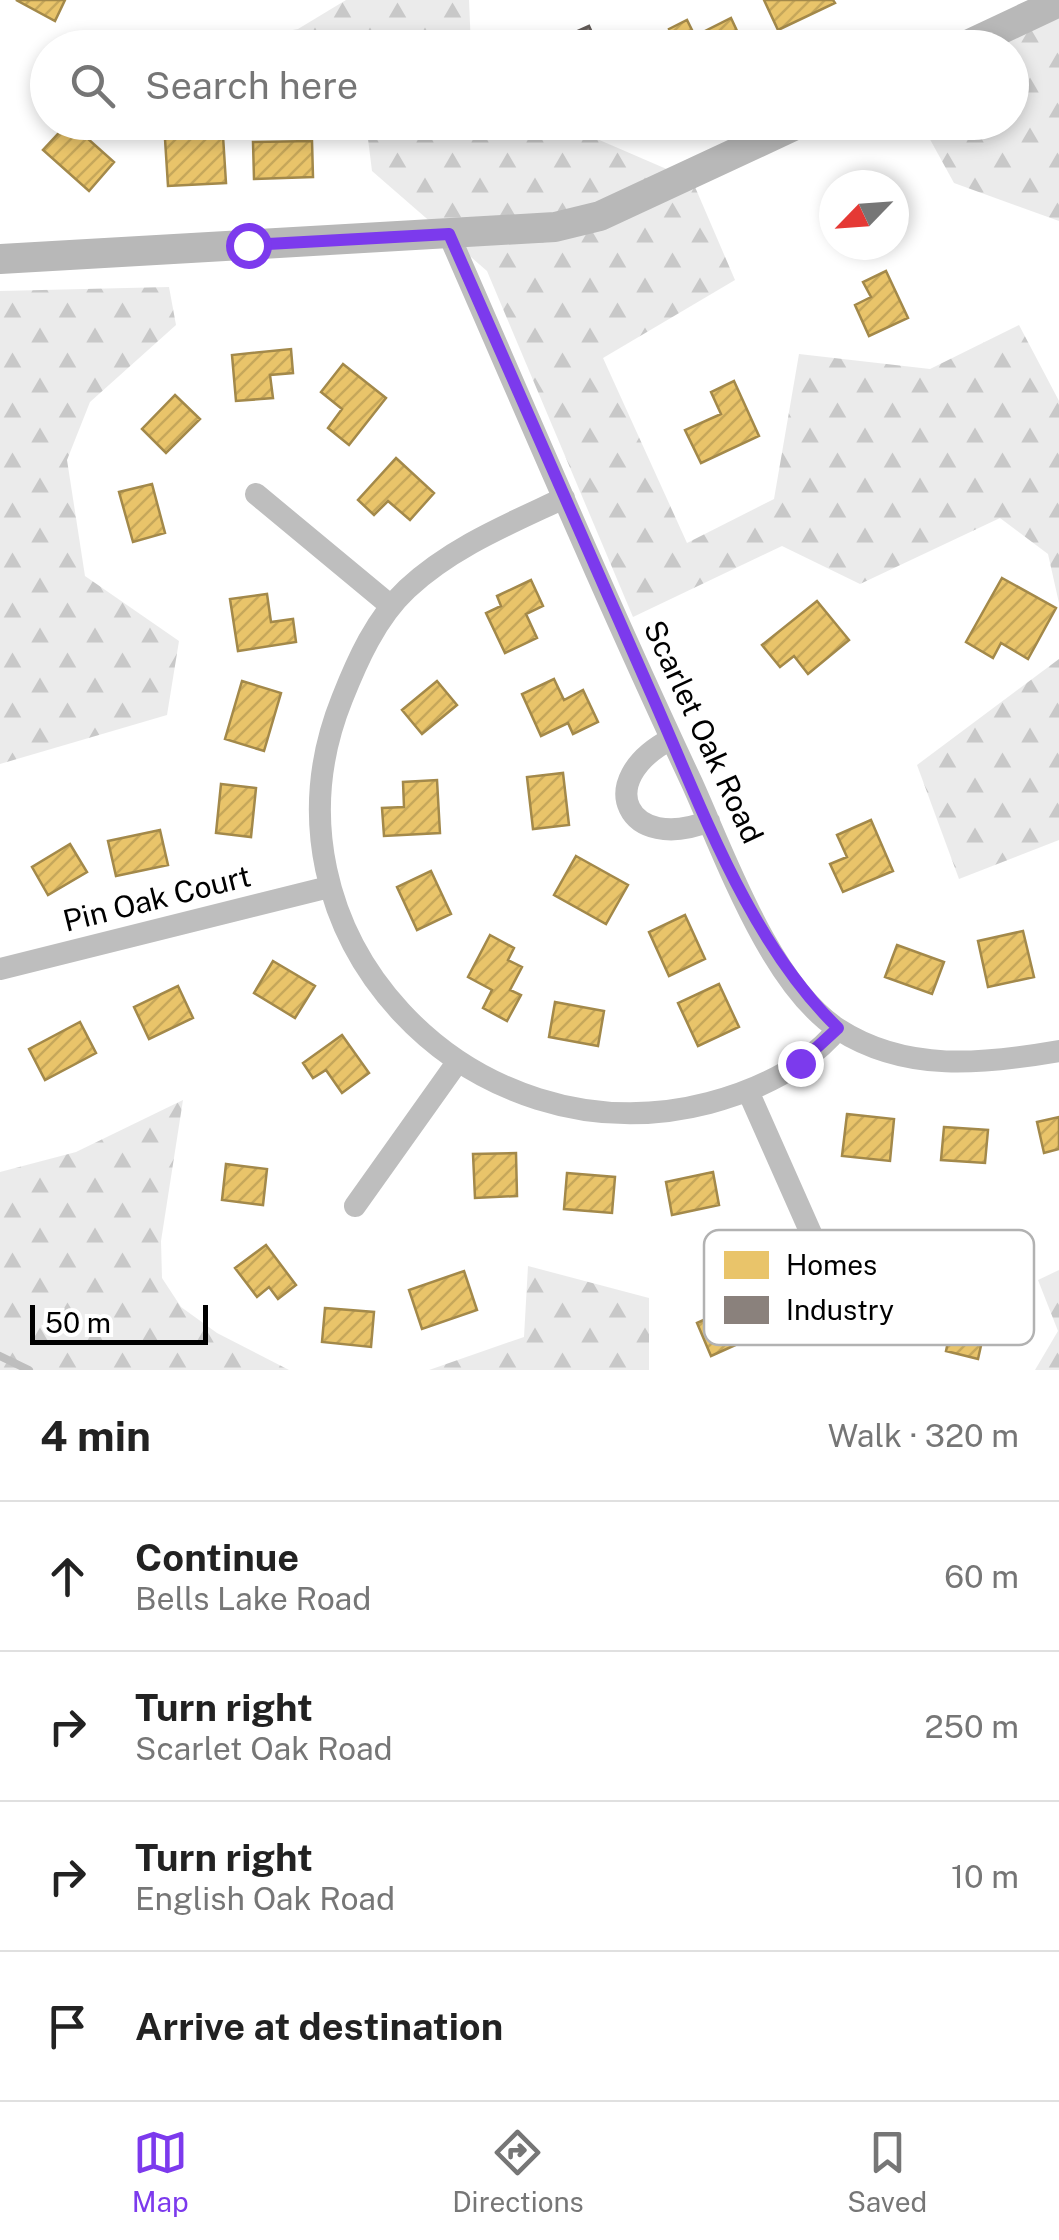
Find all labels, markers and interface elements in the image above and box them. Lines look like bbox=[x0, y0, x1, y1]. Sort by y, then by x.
search box bbox=[30, 30, 1029, 140]
icon: search bbox=[65, 58, 120, 113]
text: Search here bbox=[145, 63, 358, 108]
north arrow bbox=[819, 170, 909, 260]
route start bbox=[226, 223, 272, 269]
street label: Scarlet Oak Road bbox=[637, 614, 771, 849]
street label: Pin Oak Court bbox=[59, 857, 254, 939]
route end bbox=[778, 1041, 824, 1087]
legend bbox=[704, 1230, 1034, 1345]
text: Homes bbox=[786, 1248, 877, 1281]
text: Industry bbox=[786, 1293, 894, 1326]
scale bar bbox=[30, 1300, 208, 1344]
text: 50 m bbox=[45, 1306, 111, 1339]
text: 4 min bbox=[40, 1411, 151, 1460]
text: Walk · 320 m bbox=[828, 1417, 1019, 1454]
text: Continue bbox=[135, 1535, 299, 1580]
icon: ahead bbox=[40, 1549, 95, 1604]
text: 60 m bbox=[944, 1558, 1019, 1595]
text: Bells Lake Road bbox=[135, 1580, 371, 1617]
text: Turn right bbox=[135, 1685, 313, 1730]
icon: right bbox=[40, 1699, 95, 1754]
text: 250 m bbox=[924, 1708, 1019, 1745]
text: Scarlet Oak Road bbox=[135, 1730, 393, 1767]
text: Turn right bbox=[135, 1835, 313, 1880]
icon: right bbox=[40, 1849, 95, 1904]
text: 10 m bbox=[951, 1858, 1019, 1895]
text: English Oak Road bbox=[135, 1880, 395, 1917]
icon: arrive bbox=[40, 1999, 95, 2054]
text: Arrive at destination bbox=[135, 2004, 503, 2049]
tab: Map bbox=[132, 2125, 189, 2218]
tab: Directions bbox=[452, 2125, 584, 2218]
tab: Saved bbox=[847, 2125, 927, 2218]

